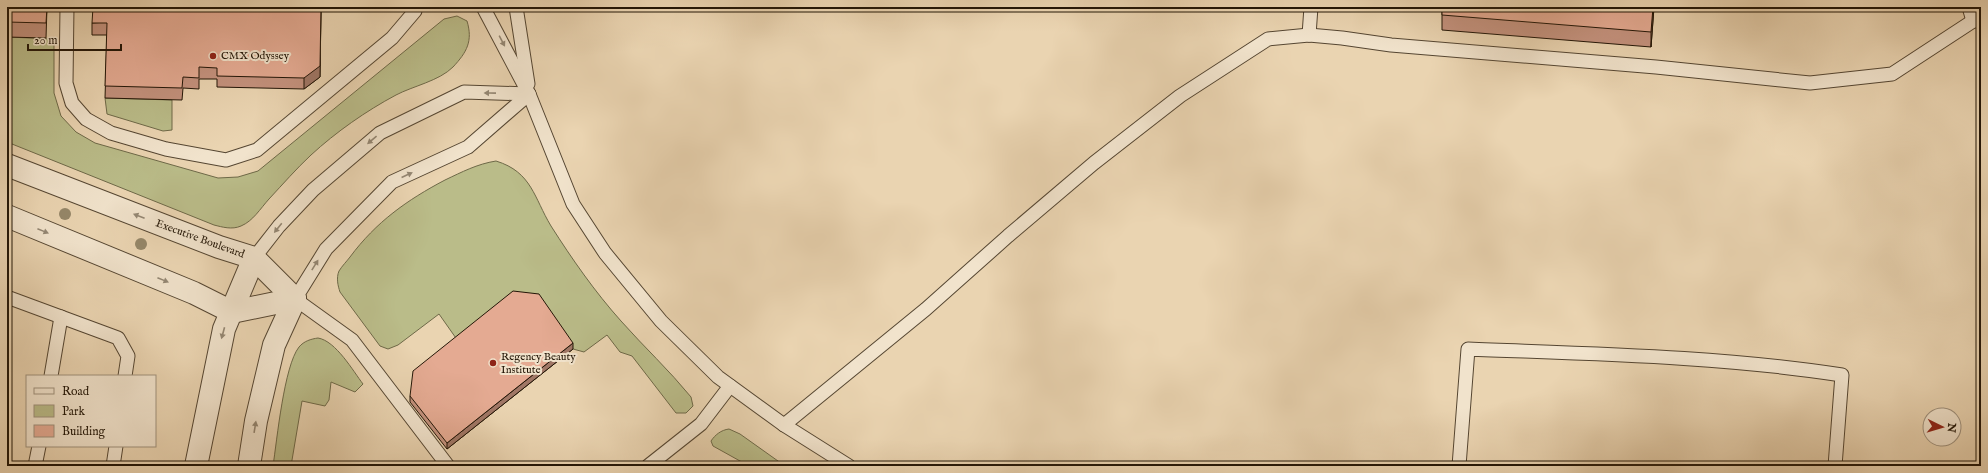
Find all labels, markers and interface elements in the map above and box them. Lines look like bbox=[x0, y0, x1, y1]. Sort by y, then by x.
scale bar bbox=[28, 26, 121, 52]
text: 20 m bbox=[34, 33, 57, 48]
one-way arrow bbox=[498, 36, 505, 47]
place label: CMX Odyssey bbox=[221, 49, 290, 63]
marker: CMX Odyssey bbox=[208, 51, 218, 61]
one-way arrow bbox=[483, 90, 496, 96]
one-way arrow bbox=[367, 135, 378, 144]
one-way arrow bbox=[401, 172, 412, 178]
one-way arrow bbox=[133, 213, 144, 219]
street label: Executive Boulevard bbox=[154, 216, 247, 262]
one-way arrow bbox=[273, 223, 282, 234]
one-way arrow bbox=[38, 228, 49, 234]
one-way arrow bbox=[312, 259, 319, 271]
one-way arrow bbox=[158, 278, 170, 284]
one-way arrow bbox=[220, 327, 226, 339]
place label: Regency Beauty Institute bbox=[501, 350, 576, 377]
marker: Regency Beauty Institute bbox=[488, 358, 498, 368]
legend bbox=[26, 375, 156, 447]
text: Road bbox=[62, 384, 90, 399]
text: Park bbox=[62, 404, 85, 419]
north arrow bbox=[1922, 407, 1962, 447]
one-way arrow bbox=[252, 421, 258, 433]
text: N bbox=[1944, 421, 1958, 434]
text: Building bbox=[62, 424, 106, 439]

